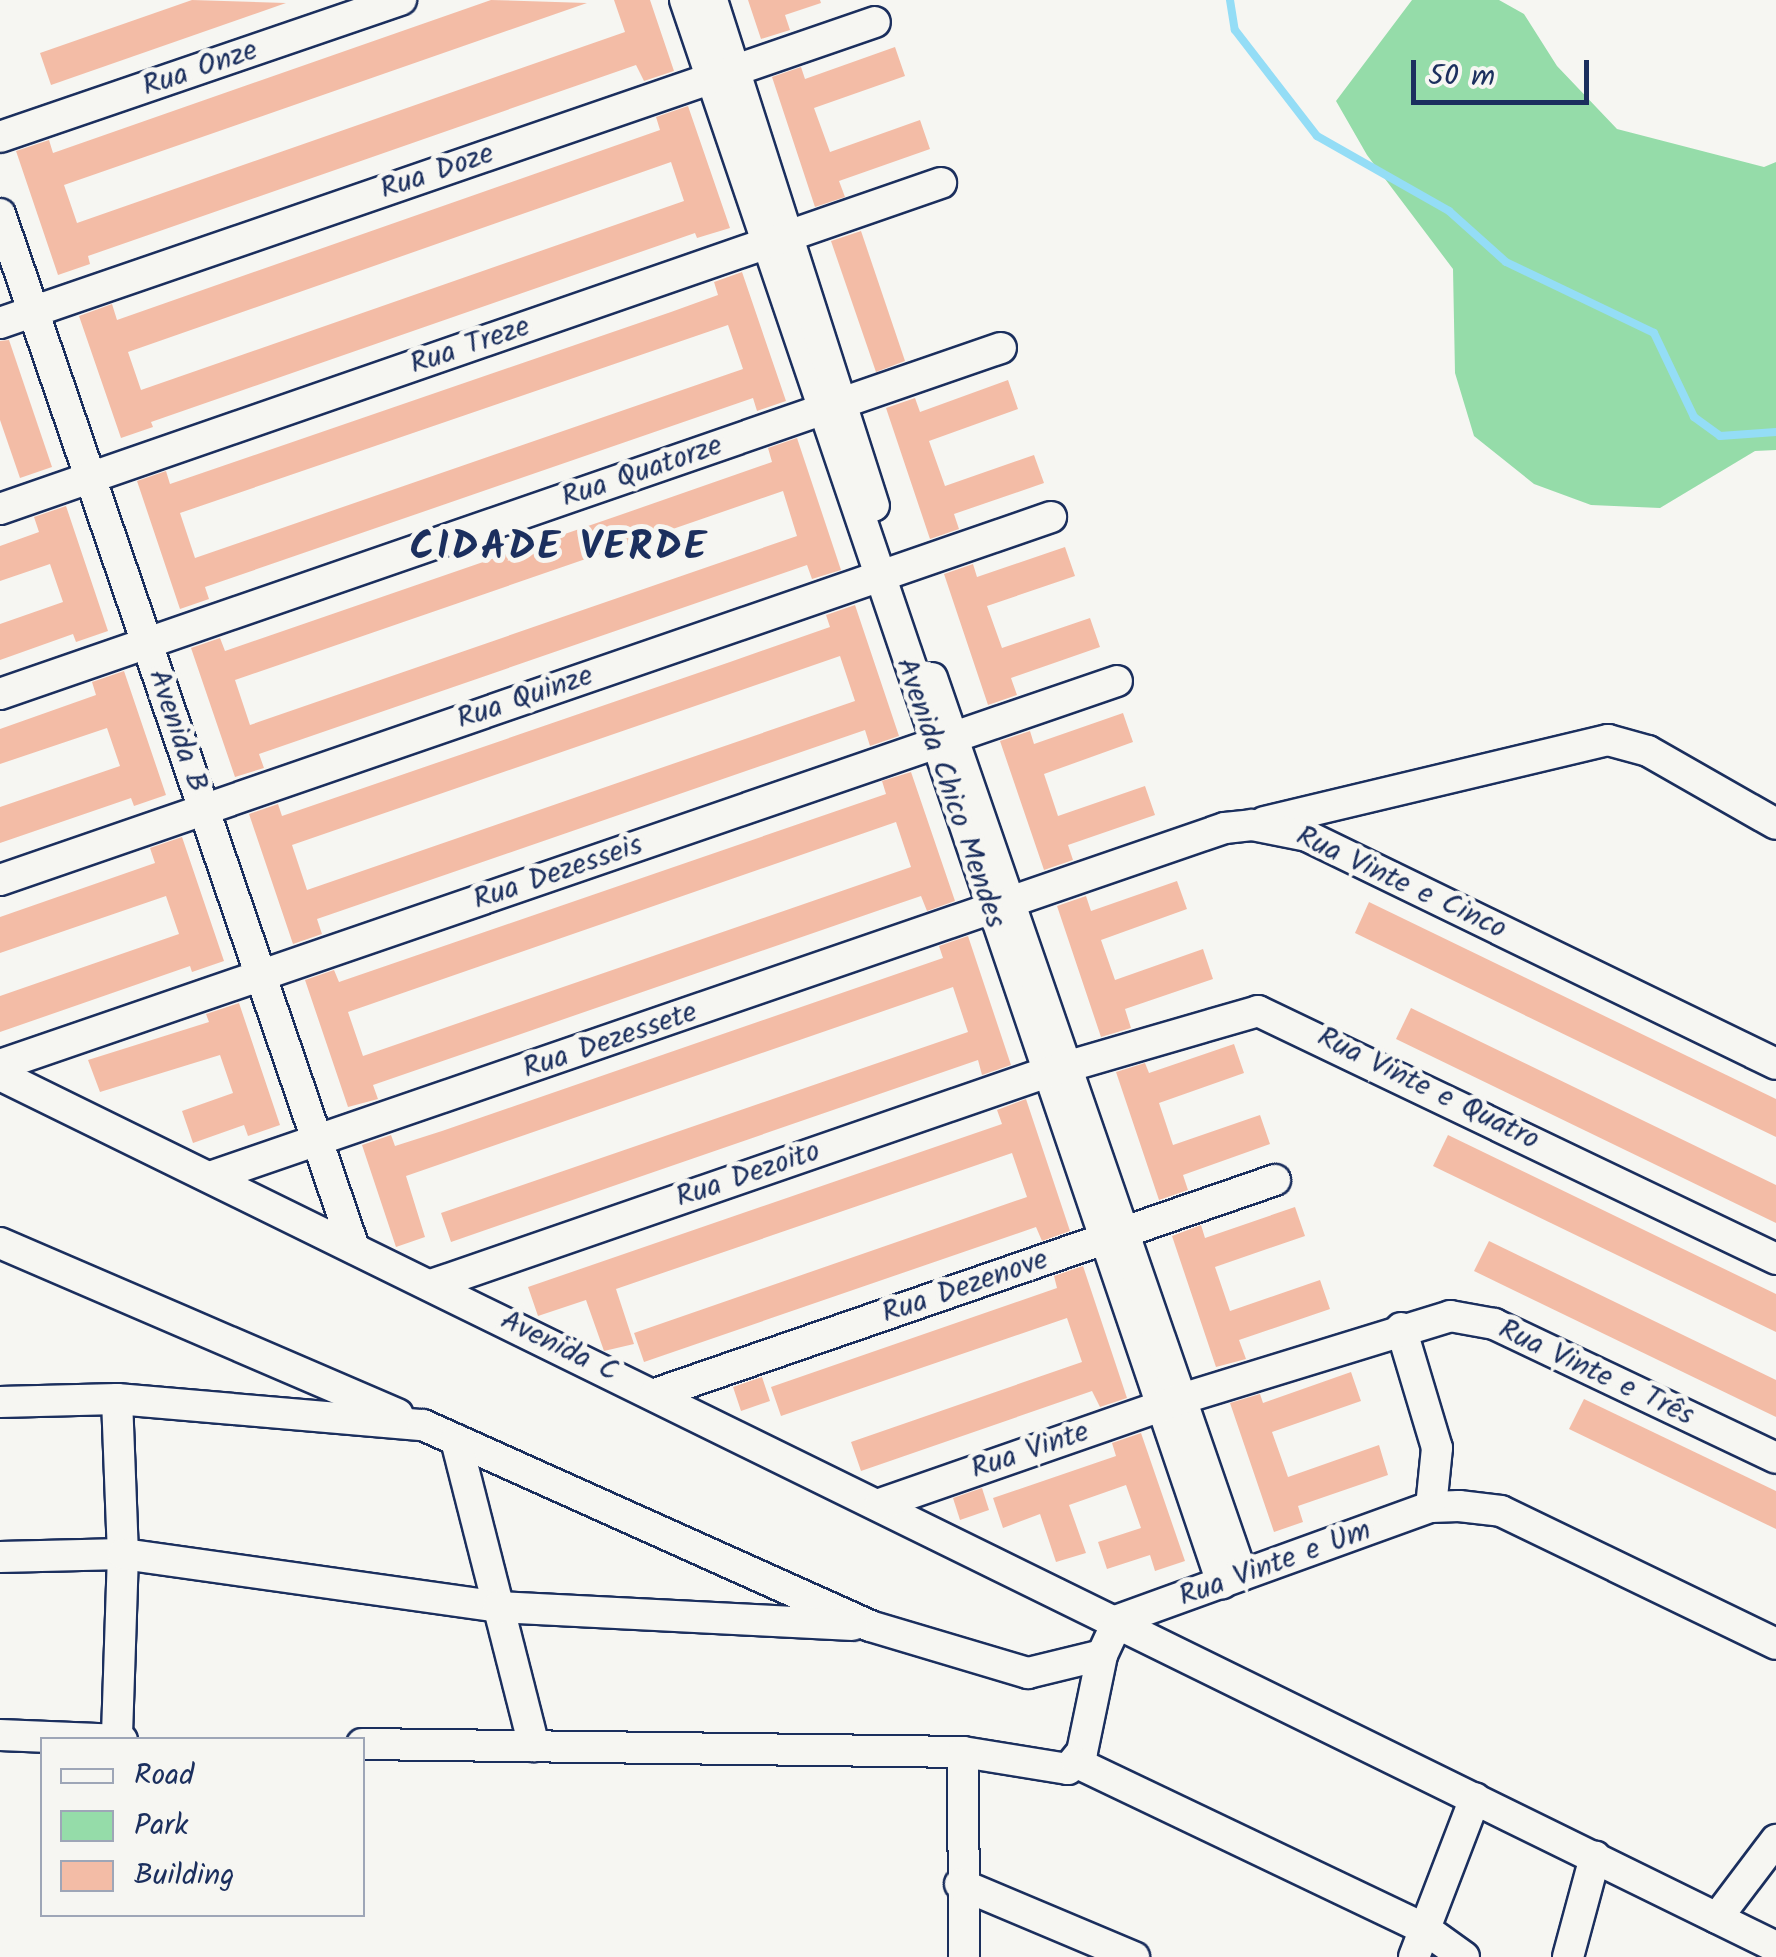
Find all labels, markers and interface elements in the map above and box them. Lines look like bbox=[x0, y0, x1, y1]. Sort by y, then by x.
street label: Rua Onze bbox=[138, 33, 262, 105]
scale bar bbox=[1416, 40, 1594, 102]
text: 50 m bbox=[1428, 53, 1495, 101]
street label: Rua Doze bbox=[376, 136, 498, 208]
street label: Rua Treze bbox=[405, 309, 535, 383]
street label: Rua Quatorze bbox=[557, 428, 727, 516]
district label: CIDADE VERDE bbox=[410, 524, 708, 572]
street label: Avenida Chico Mendes bbox=[887, 653, 1013, 933]
street label: Rua Quinze bbox=[452, 658, 598, 738]
street label: Avenida B bbox=[139, 665, 215, 797]
street label: Rua Vinte e Cinco bbox=[1290, 819, 1512, 947]
street label: Rua Dezesseis bbox=[469, 827, 647, 919]
street label: Rua Dezessete bbox=[518, 994, 702, 1088]
street label: Rua Vinte e Quatro bbox=[1311, 1020, 1545, 1158]
street label: Rua Dezoito bbox=[671, 1134, 825, 1216]
street label: Rua Dezenove bbox=[877, 1242, 1053, 1332]
street label: Avenida C bbox=[494, 1303, 624, 1391]
street label: Rua Vinte e Três bbox=[1492, 1312, 1700, 1434]
street label: Rua Vinte bbox=[966, 1414, 1094, 1488]
street label: Rua Vinte e Um bbox=[1174, 1513, 1376, 1615]
legend bbox=[40, 1737, 365, 1917]
text: Road bbox=[134, 1752, 194, 1800]
text: Park bbox=[134, 1802, 188, 1850]
text: Building bbox=[134, 1852, 234, 1900]

